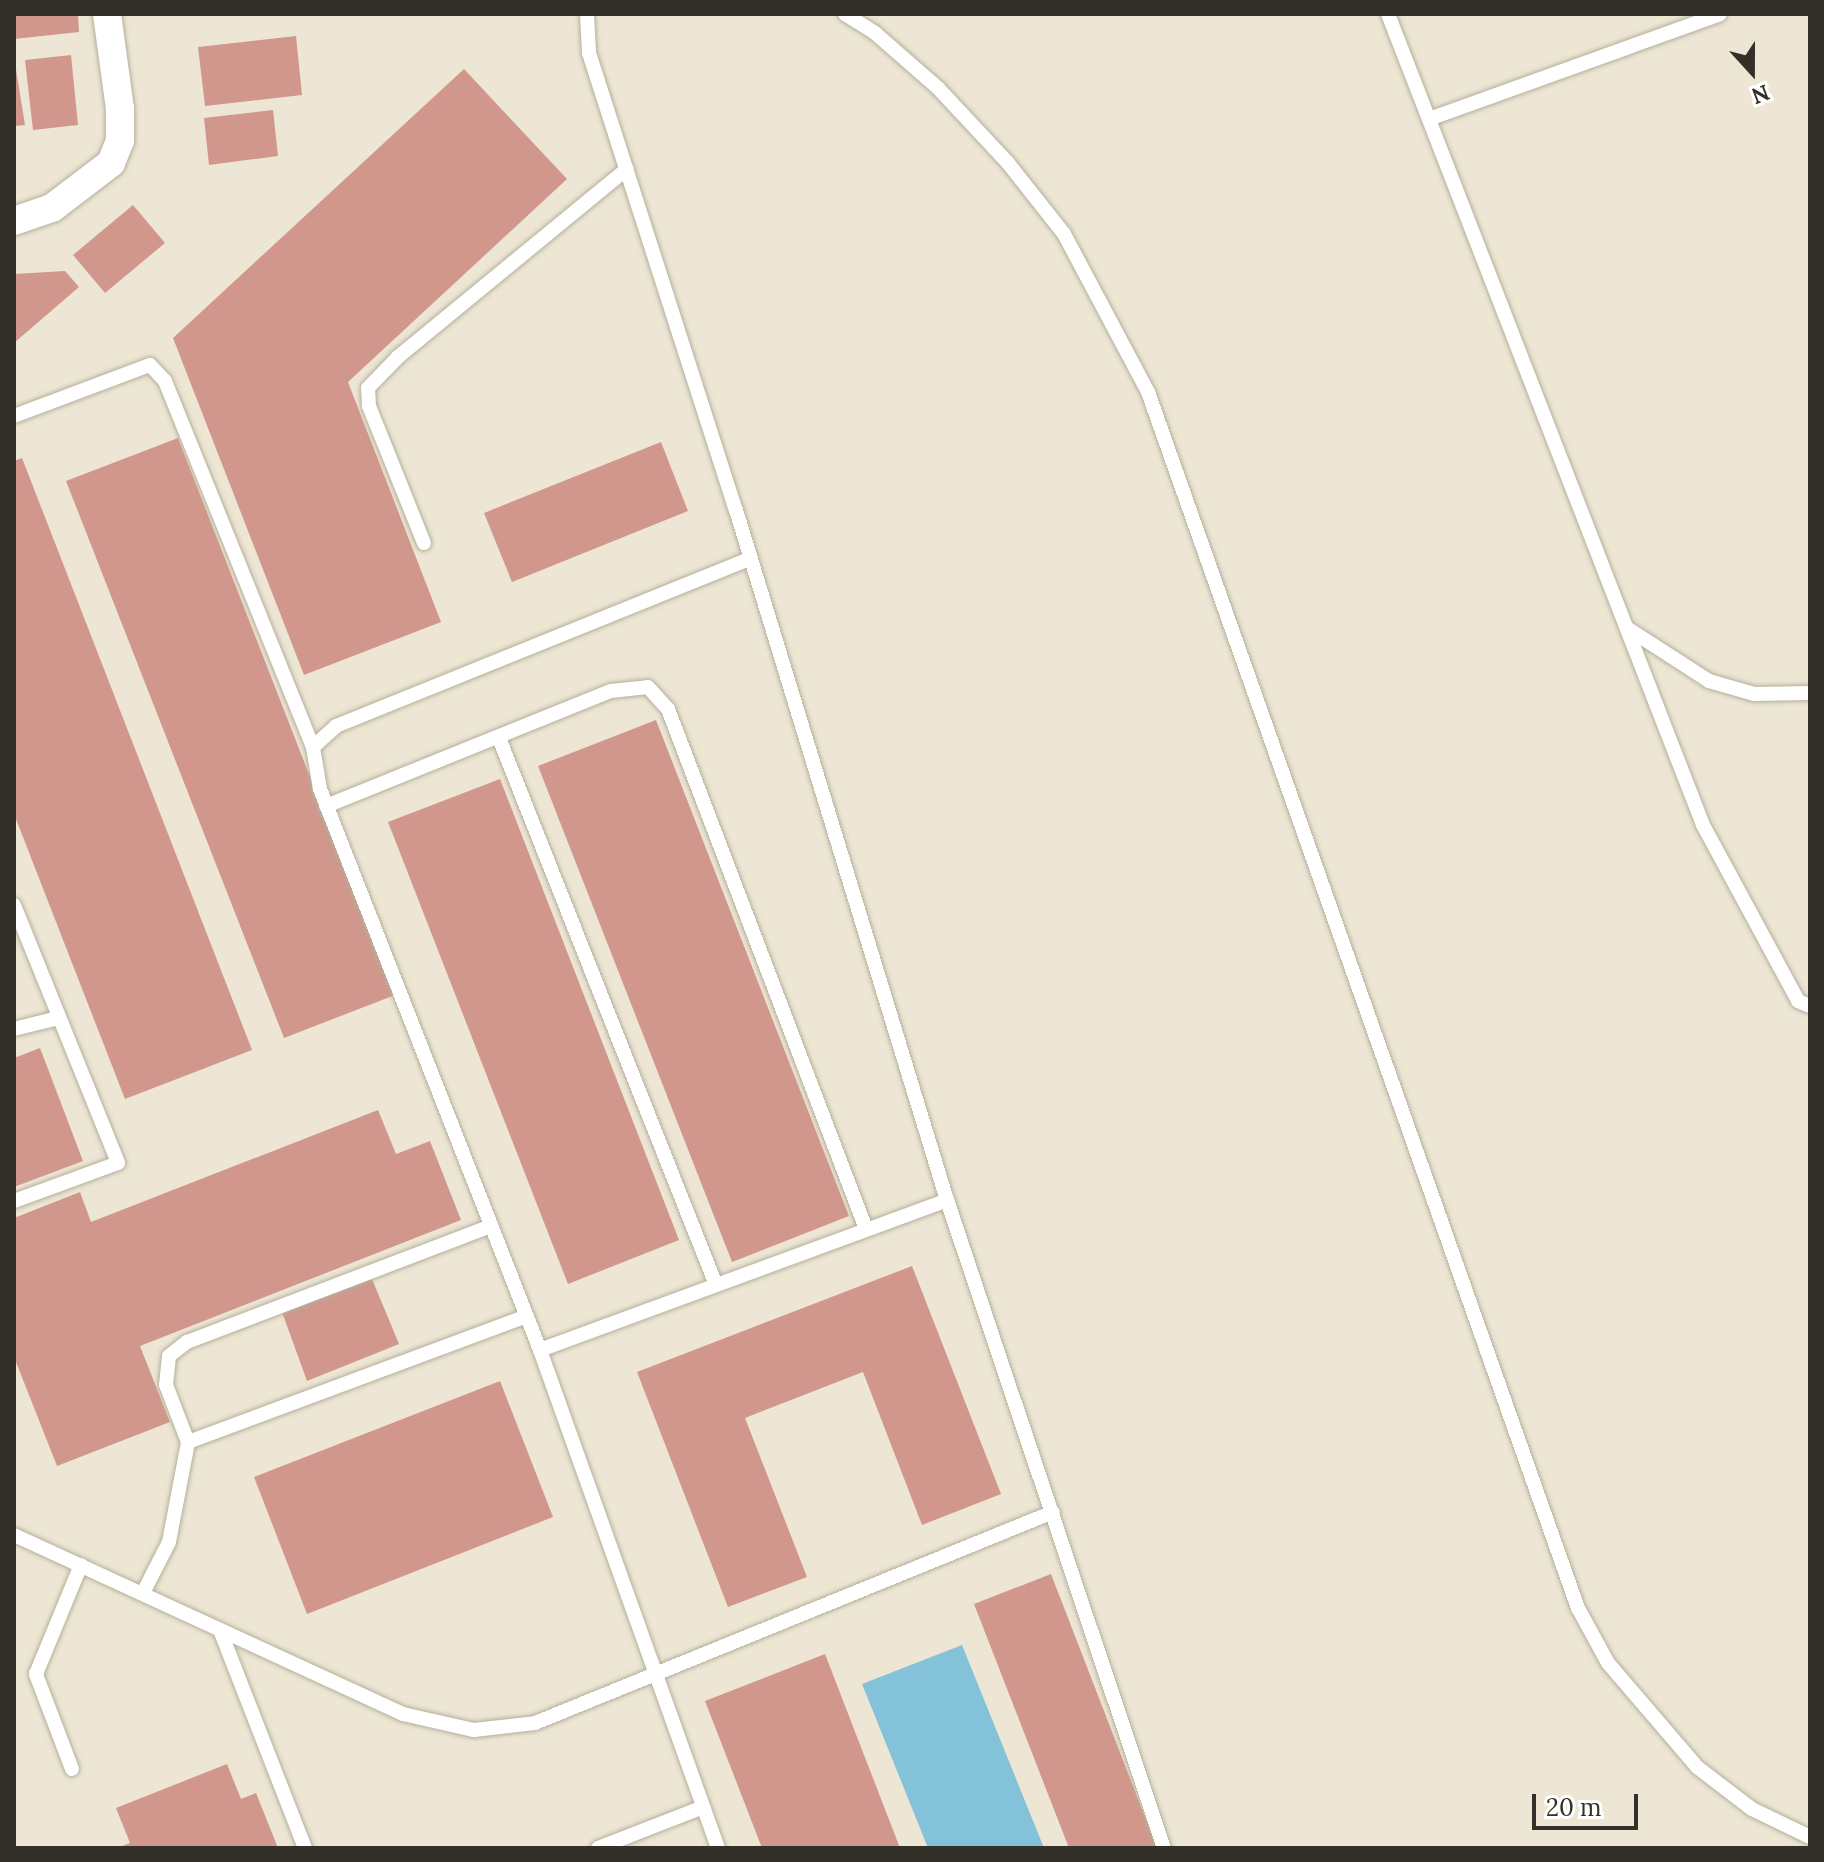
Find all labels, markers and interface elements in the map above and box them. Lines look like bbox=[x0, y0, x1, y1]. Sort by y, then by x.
north arrow bbox=[1712, 32, 1792, 112]
text: N bbox=[1748, 78, 1774, 111]
scale bar bbox=[1536, 1778, 1642, 1828]
text: 20 m bbox=[1546, 1792, 1602, 1823]

